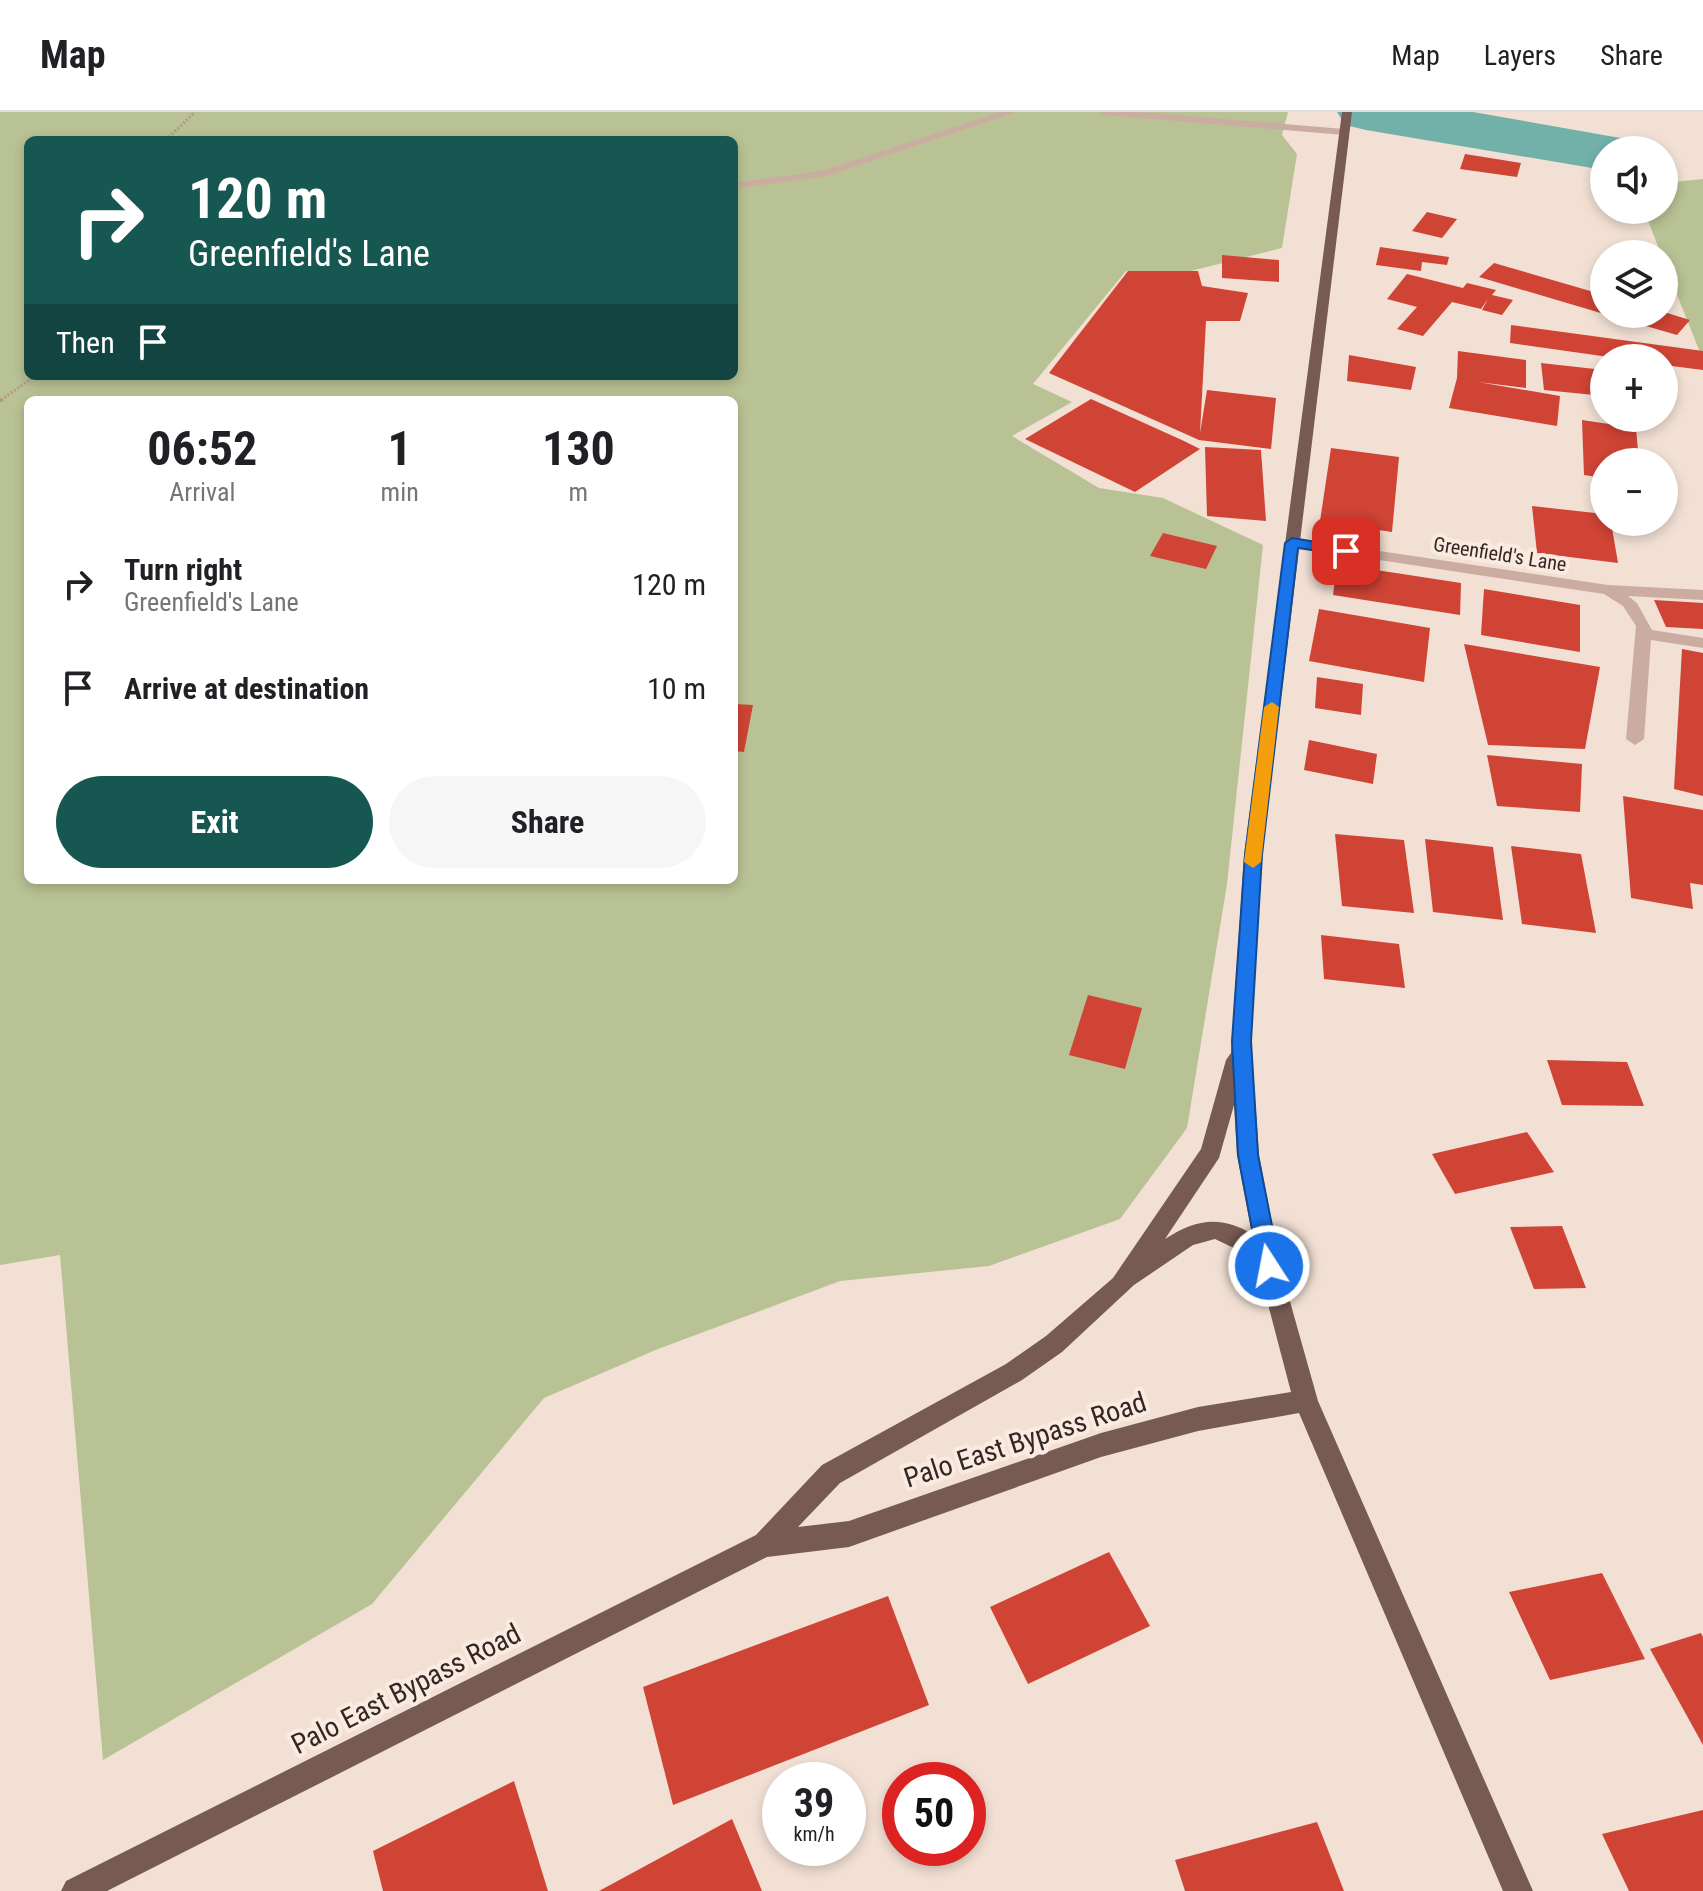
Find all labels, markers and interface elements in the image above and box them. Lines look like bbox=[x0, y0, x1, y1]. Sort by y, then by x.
text: Map bbox=[40, 33, 106, 77]
text: Map bbox=[1391, 39, 1440, 72]
text: Layers bbox=[1484, 39, 1556, 72]
text: Share bbox=[1600, 39, 1663, 72]
map controls bbox=[1590, 136, 1678, 536]
button: sound bbox=[1590, 136, 1678, 224]
text: 120 m bbox=[188, 166, 327, 232]
icon: right bbox=[56, 168, 160, 272]
text: Greenfield's Lane bbox=[188, 233, 430, 275]
button: layers bbox=[1590, 240, 1678, 328]
icon: arrive bbox=[131, 320, 175, 364]
text: Then bbox=[56, 325, 115, 360]
button: + bbox=[1590, 344, 1678, 432]
text: 06:52 bbox=[147, 420, 257, 477]
text: 1 bbox=[388, 420, 412, 477]
text: 130 bbox=[542, 420, 615, 477]
button: − bbox=[1590, 448, 1678, 536]
text: Arrival bbox=[169, 477, 235, 507]
text: min bbox=[381, 477, 419, 507]
text: m bbox=[569, 477, 588, 507]
pin bbox=[1312, 517, 1380, 585]
icon: arrive bbox=[1324, 529, 1368, 573]
street label: Greenfield's Lane bbox=[1432, 532, 1568, 576]
text: Turn right bbox=[124, 552, 242, 587]
icon: right bbox=[56, 562, 100, 606]
text: 120 m bbox=[632, 567, 706, 602]
text: Greenfield's Lane bbox=[124, 587, 299, 617]
icon: arrive bbox=[56, 666, 100, 710]
text: Arrive at destination bbox=[124, 671, 369, 706]
text: 10 m bbox=[647, 671, 706, 706]
button: Exit bbox=[56, 776, 373, 868]
button: Share bbox=[389, 776, 706, 868]
position arrow bbox=[1227, 1224, 1311, 1308]
street label: Palo East Bypass Road bbox=[900, 1385, 1150, 1495]
street label: Palo East Bypass Road bbox=[286, 1617, 526, 1761]
speed limit sign: 50 bbox=[882, 1762, 986, 1866]
text: 39 bbox=[794, 1780, 834, 1827]
text: km/h bbox=[793, 1822, 835, 1846]

